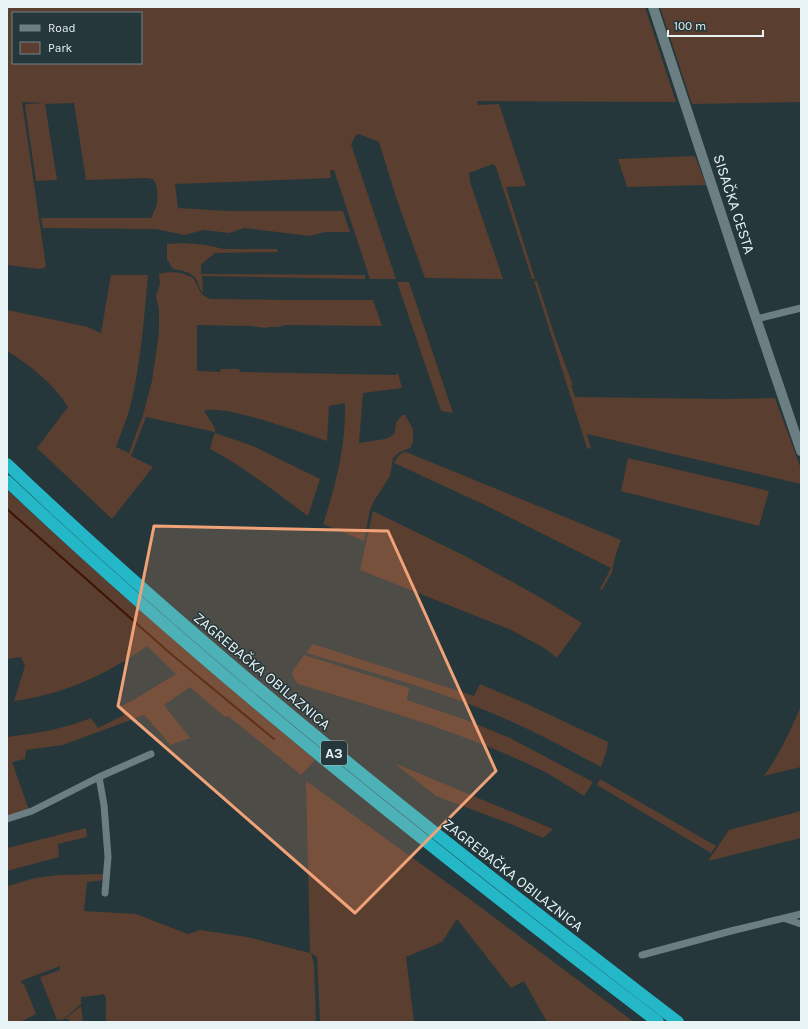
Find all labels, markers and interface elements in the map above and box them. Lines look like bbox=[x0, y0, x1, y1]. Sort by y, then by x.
legend bbox=[12, 12, 142, 64]
scale bar bbox=[668, 12, 763, 38]
text: 100 m bbox=[674, 19, 706, 33]
text: Road bbox=[48, 21, 76, 35]
text: Park bbox=[48, 41, 73, 55]
street label: SISAČKA CESTA bbox=[709, 152, 759, 256]
street label: ZAGREBAČKA OBILAZNICA bbox=[190, 608, 334, 734]
road number: A3 bbox=[321, 741, 347, 765]
street label: ZAGREBAČKA OBILAZNICA bbox=[439, 815, 587, 936]

